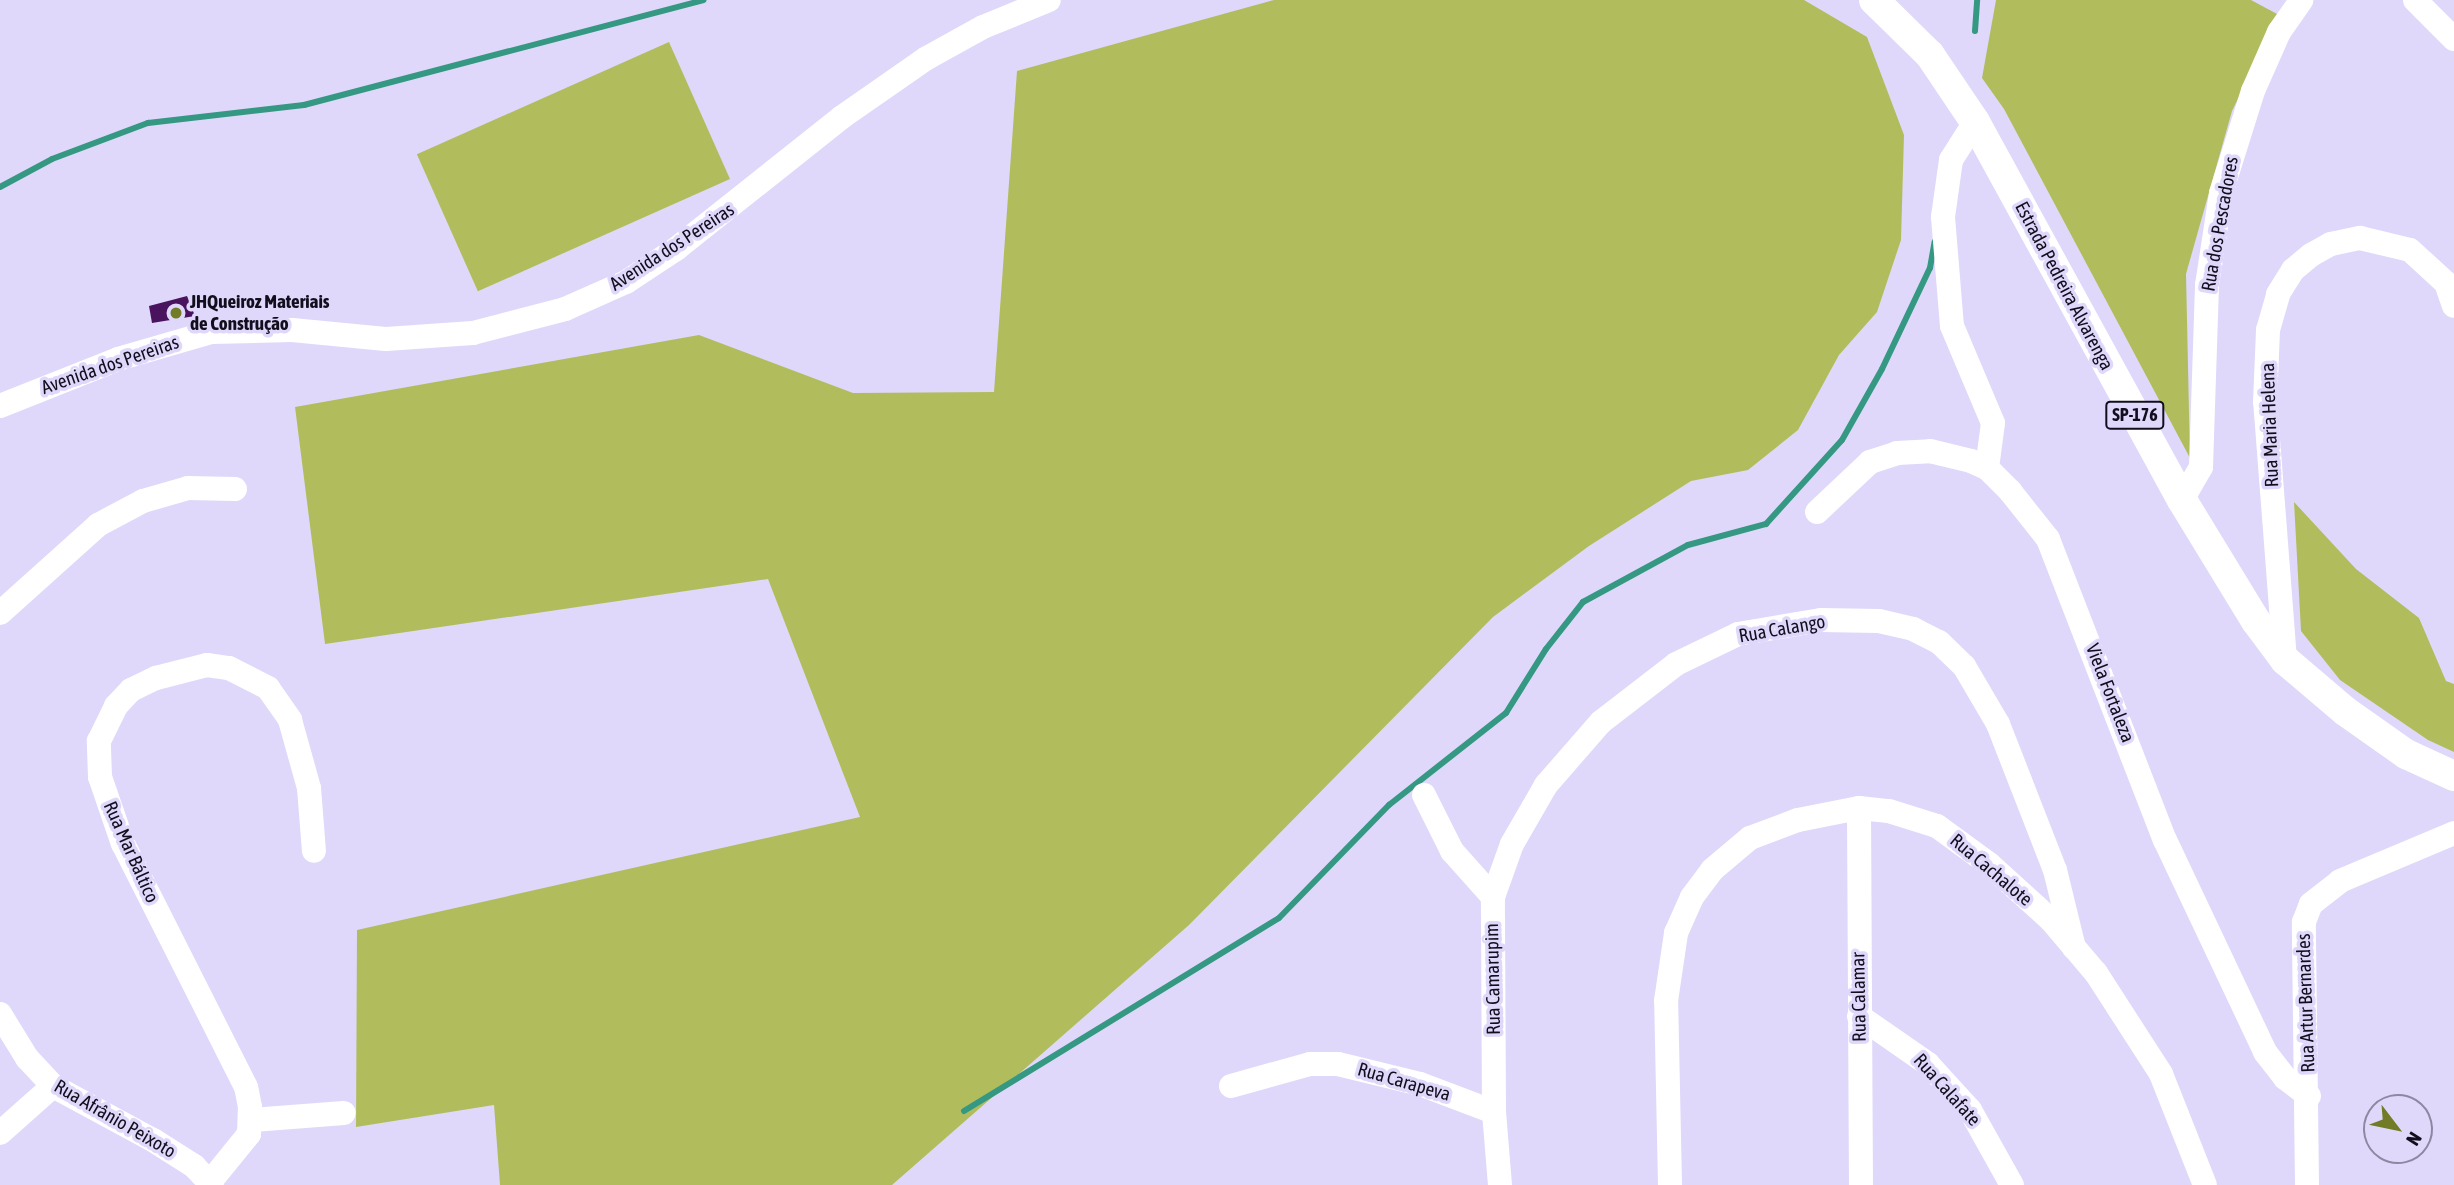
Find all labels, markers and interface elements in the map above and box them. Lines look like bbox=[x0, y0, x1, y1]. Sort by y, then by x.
street label: Rua dos Pescadores bbox=[2197, 155, 2243, 293]
street label: Avenida dos Pereiras bbox=[605, 198, 739, 296]
street label: Estrada Pedreira Alvarenga bbox=[2010, 198, 2118, 374]
place label: JHQueiroz Materiais de Construção bbox=[190, 291, 330, 335]
marker: JHQueiroz Materiais de Construção bbox=[168, 305, 184, 321]
street label: Avenida dos Pereiras bbox=[38, 331, 182, 399]
street label: Rua Maria Helena bbox=[2256, 363, 2284, 487]
road number: SP-176 bbox=[2105, 400, 2165, 430]
street label: Rua Calango bbox=[1737, 610, 1827, 648]
street label: Viela Fortaleza bbox=[2081, 640, 2139, 746]
street label: Rua Mar Báltico bbox=[99, 798, 163, 906]
street label: Rua Cachalote bbox=[1945, 829, 2037, 911]
street label: Rua Camarupim bbox=[1481, 923, 1505, 1035]
street label: Rua Artur Bernardes bbox=[2292, 933, 2320, 1073]
street label: Rua Calamar bbox=[1847, 952, 1871, 1042]
street label: Rua Calafate bbox=[1909, 1049, 1985, 1131]
street label: Rua Carapeva bbox=[1355, 1058, 1453, 1106]
street label: Rua Afrânio Peixoto bbox=[50, 1075, 180, 1163]
north arrow bbox=[2363, 1094, 2433, 1164]
text: N bbox=[2402, 1128, 2426, 1150]

